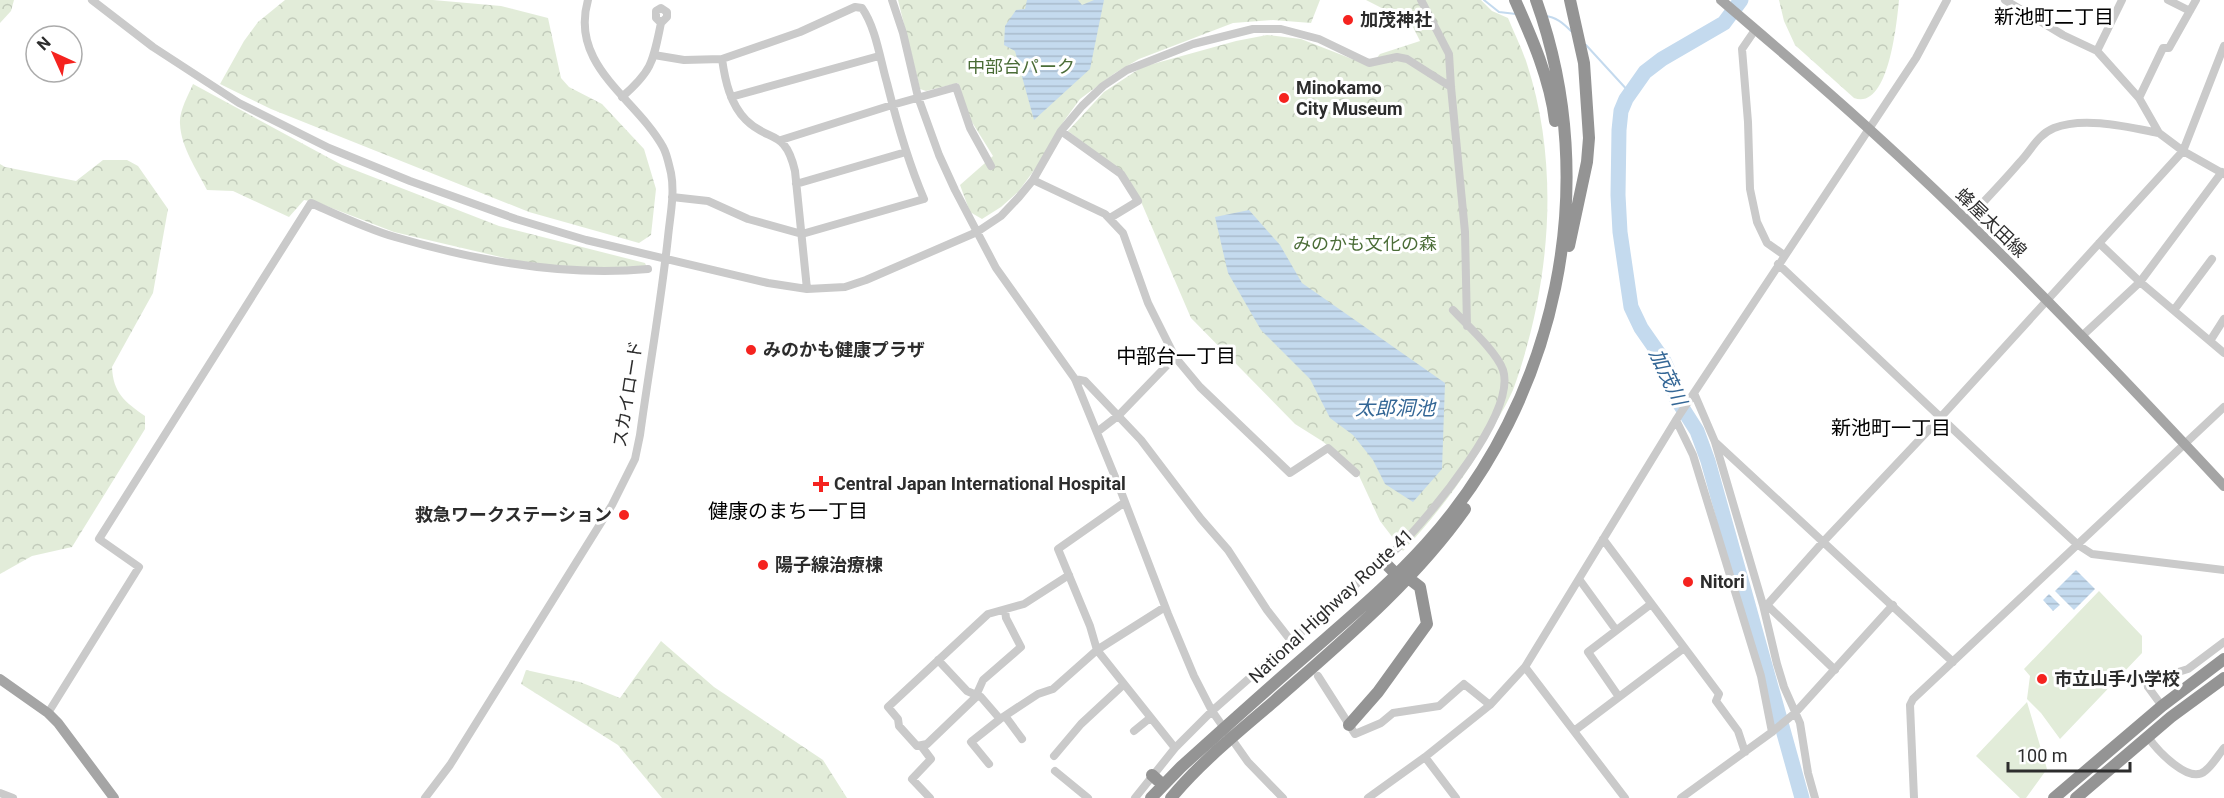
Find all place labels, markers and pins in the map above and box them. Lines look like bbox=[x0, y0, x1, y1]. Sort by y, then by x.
place label: 加茂神社 bbox=[1360, 9, 1432, 30]
marker: 加茂神社 bbox=[1341, 13, 1355, 27]
place label: Minokamo City Museum bbox=[1296, 77, 1403, 119]
marker: Minokamo City Museum bbox=[1277, 91, 1291, 105]
place label: みのかも健康プラザ bbox=[763, 339, 925, 360]
marker: みのかも健康プラザ bbox=[744, 343, 758, 357]
place label: Central Japan International Hospital bbox=[834, 473, 1126, 494]
marker: Central Japan International Hospital bbox=[812, 475, 830, 493]
place label: 救急ワークステーション bbox=[415, 504, 612, 525]
marker: 救急ワークステーション bbox=[617, 508, 631, 522]
place label: 陽子線治療棟 bbox=[775, 554, 883, 575]
marker: 陽子線治療棟 bbox=[756, 558, 770, 572]
place label: Nitori bbox=[1700, 571, 1745, 592]
marker: Nitori bbox=[1681, 575, 1695, 589]
place label: 市立山手小学校 bbox=[2054, 668, 2180, 689]
marker: 市立山手小学校 bbox=[2035, 672, 2049, 686]

